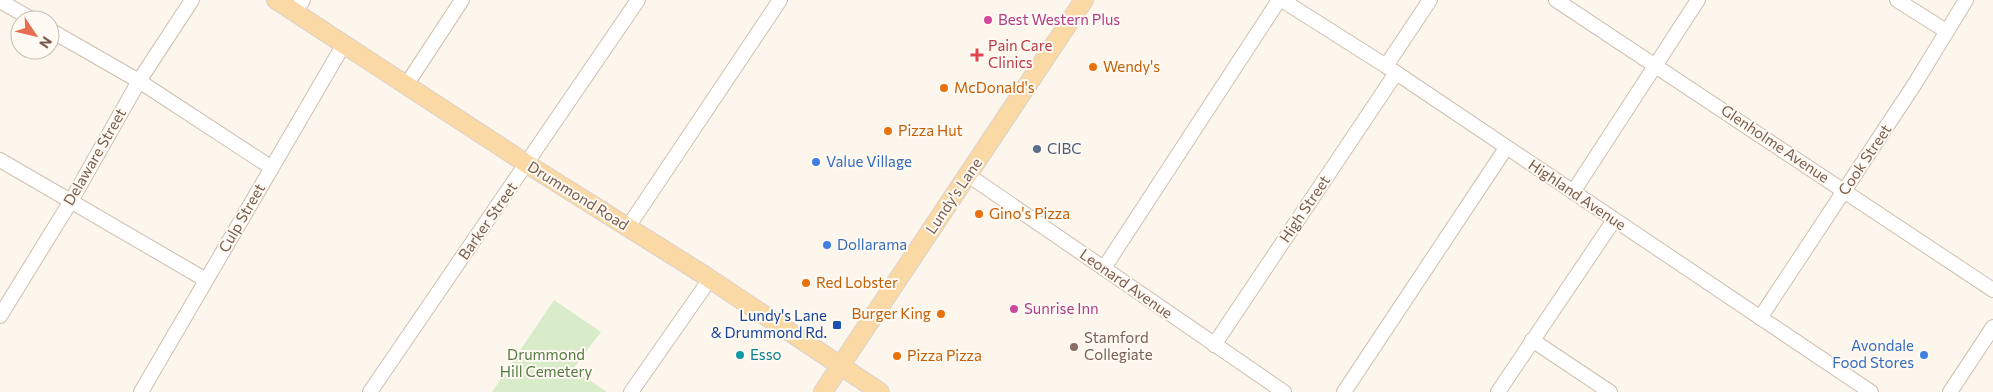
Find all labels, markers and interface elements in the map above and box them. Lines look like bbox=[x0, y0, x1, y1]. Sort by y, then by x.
north arrow bbox=[10, 10, 60, 60]
place label: Best Western Plus bbox=[998, 10, 1120, 28]
marker: Best Western Plus bbox=[982, 14, 994, 26]
text: N bbox=[36, 34, 56, 52]
place label: Pain Care Clinics bbox=[988, 36, 1052, 71]
marker: Pain Care Clinics bbox=[970, 48, 984, 62]
place label: Wendy's bbox=[1103, 57, 1160, 75]
marker: Wendy's bbox=[1087, 61, 1099, 73]
place label: McDonald's bbox=[954, 78, 1035, 96]
marker: McDonald's bbox=[938, 82, 950, 94]
street label: Glenholme Avenue bbox=[1718, 100, 1833, 186]
street label: Delaware Street bbox=[59, 105, 129, 208]
place label: Pizza Hut bbox=[898, 121, 963, 139]
street label: Cook Street bbox=[1834, 121, 1894, 198]
marker: Pizza Hut bbox=[882, 125, 894, 137]
place label: CIBC bbox=[1047, 139, 1081, 157]
marker: CIBC bbox=[1031, 143, 1043, 155]
place label: Value Village bbox=[826, 152, 912, 170]
street label: Lundy's Lane bbox=[921, 154, 985, 237]
street label: Highland Avenue bbox=[1525, 155, 1630, 233]
marker: Value Village bbox=[810, 156, 822, 168]
street label: Drummond Road bbox=[525, 157, 632, 233]
street label: High Street bbox=[1275, 171, 1333, 245]
street label: Barker Street bbox=[454, 178, 521, 263]
street label: Culp Street bbox=[214, 180, 268, 255]
place label: Gino's Pizza bbox=[989, 204, 1070, 222]
marker: Gino's Pizza bbox=[973, 208, 985, 220]
place label: Dollarama bbox=[837, 235, 907, 253]
marker: Dollarama bbox=[821, 239, 833, 251]
street label: Leonard Avenue bbox=[1077, 244, 1177, 322]
place label: Red Lobster bbox=[816, 273, 898, 291]
marker: Red Lobster bbox=[800, 277, 812, 289]
place label: Sunrise Inn bbox=[1024, 299, 1099, 317]
marker: Sunrise Inn bbox=[1008, 303, 1020, 315]
place label: Burger King bbox=[852, 304, 931, 322]
place label: Lundy's Lane & Drummond Rd. bbox=[711, 306, 827, 341]
marker: Burger King bbox=[935, 308, 947, 320]
marker: Lundy's Lane & Drummond Rd. bbox=[831, 319, 843, 331]
place label: Stamford Collegiate bbox=[1084, 328, 1153, 363]
place label: Avondale Food Stores bbox=[1832, 336, 1914, 371]
marker: Stamford Collegiate bbox=[1068, 341, 1080, 353]
park label: Drummond Hill Cemetery bbox=[500, 345, 592, 380]
place label: Esso bbox=[750, 345, 781, 363]
place label: Pizza Pizza bbox=[907, 346, 982, 364]
marker: Esso bbox=[734, 349, 746, 361]
marker: Avondale Food Stores bbox=[1918, 349, 1930, 361]
marker: Pizza Pizza bbox=[891, 350, 903, 362]

